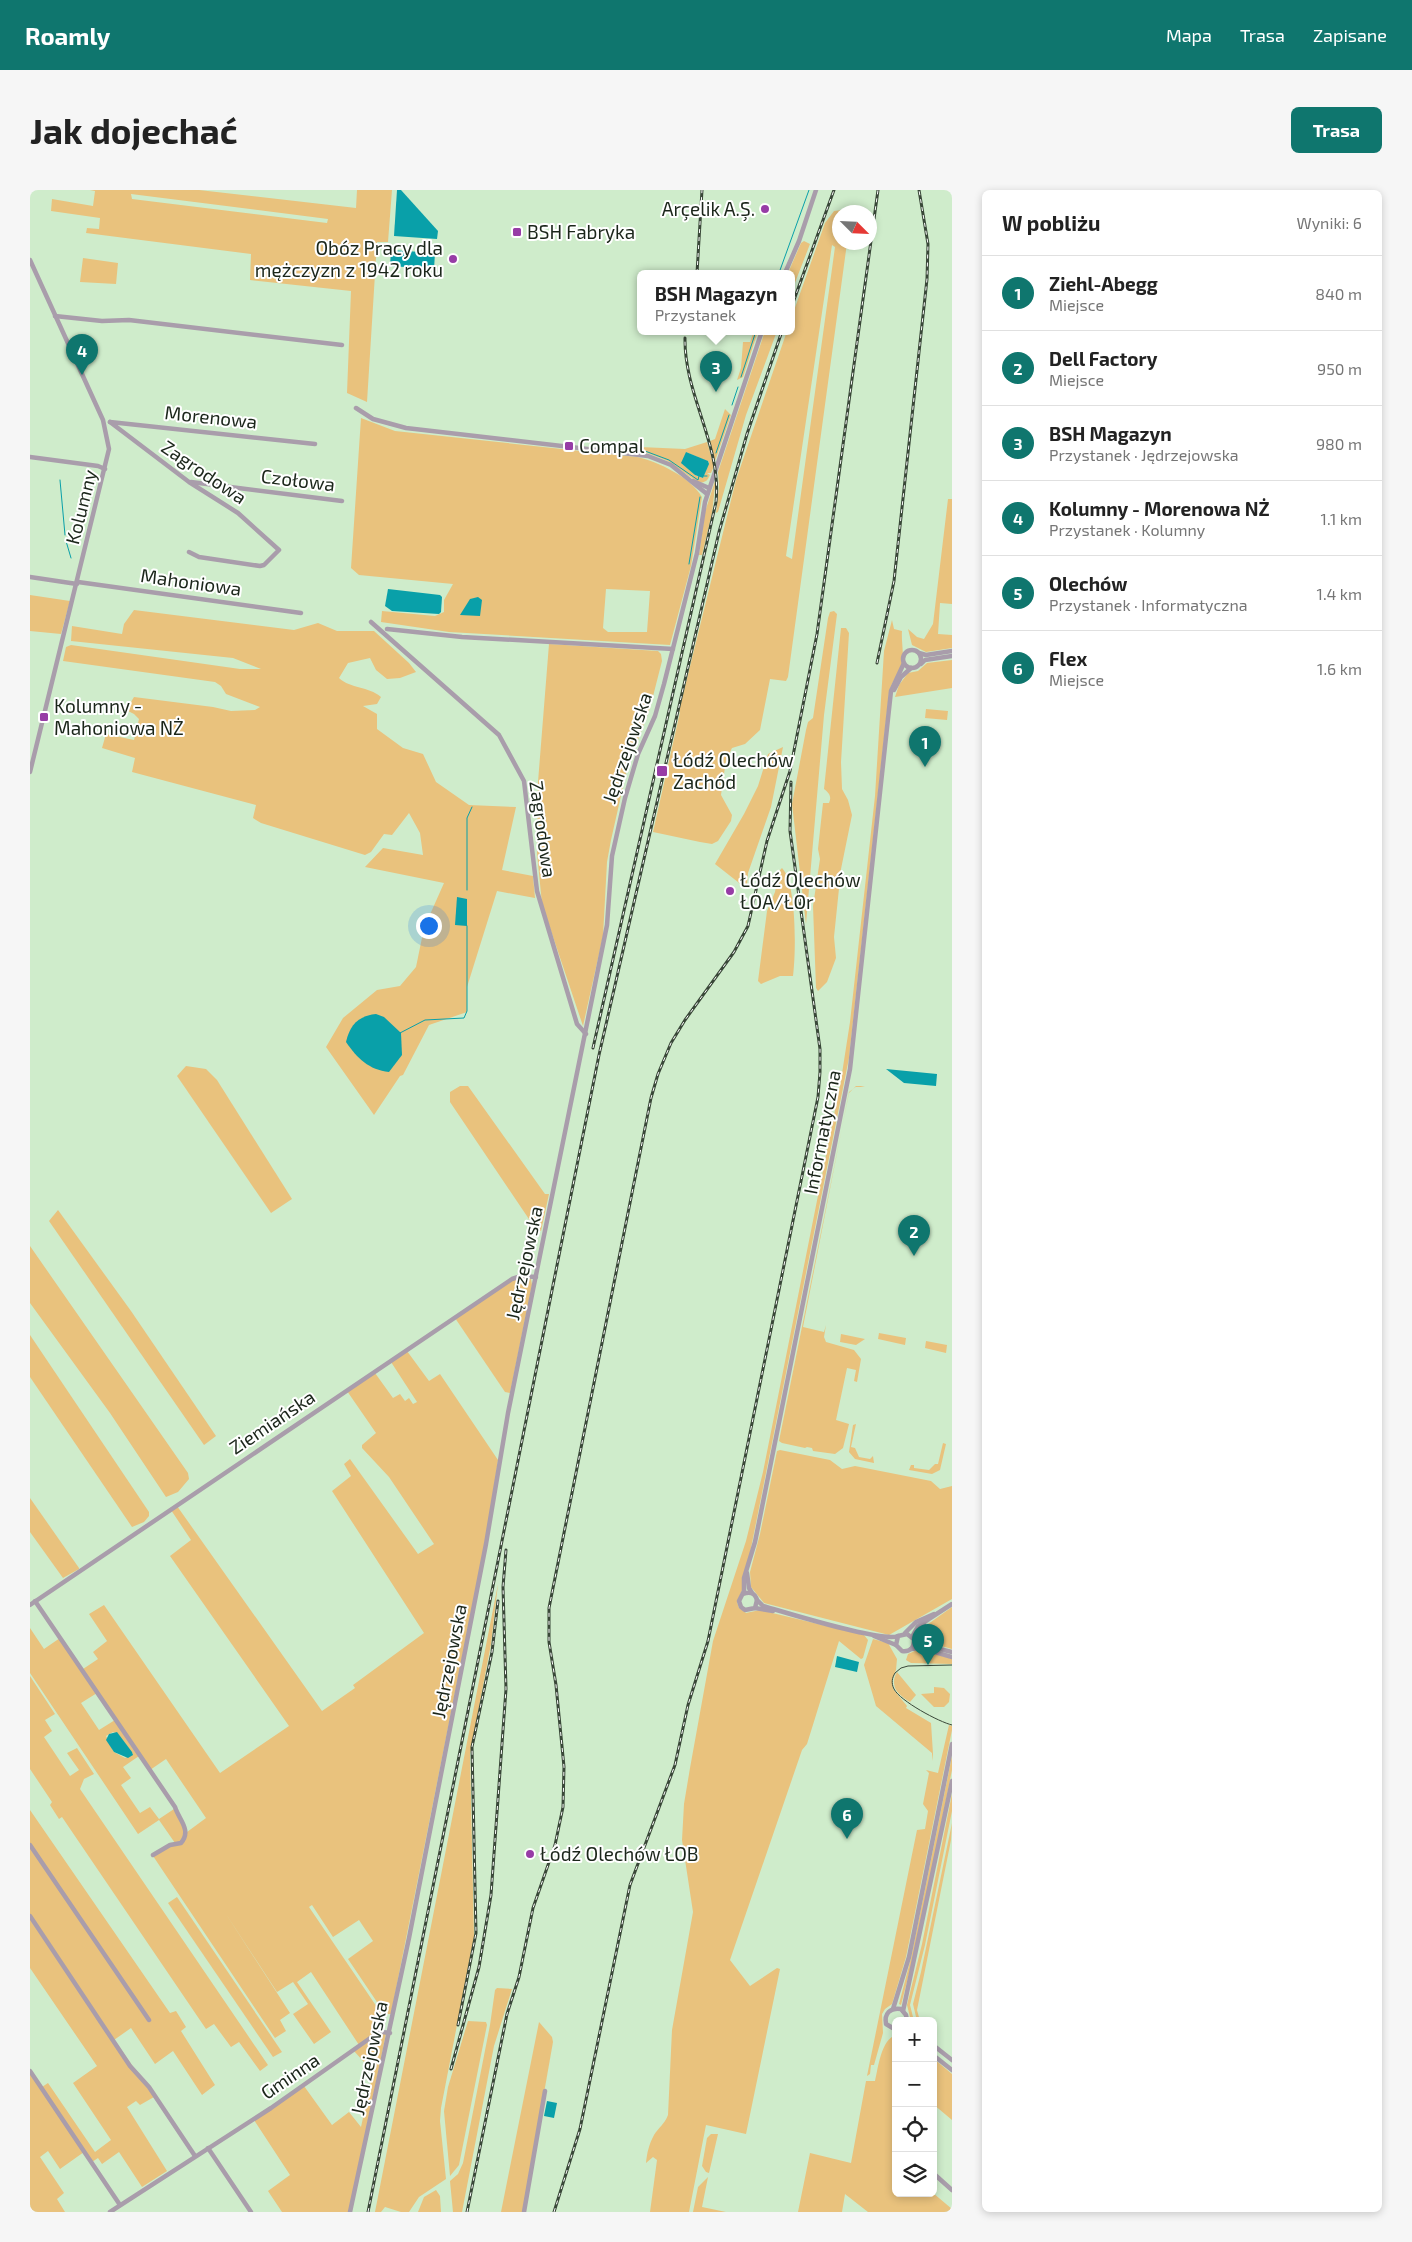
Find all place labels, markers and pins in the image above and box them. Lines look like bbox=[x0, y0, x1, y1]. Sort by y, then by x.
place label: Arçelik A.Ş. bbox=[662, 197, 755, 221]
marker: Arçelik A.Ş. bbox=[759, 203, 771, 215]
place label: BSH Fabryka bbox=[527, 220, 635, 243]
marker: BSH Fabryka bbox=[511, 226, 523, 238]
place label: Obóz Pracy dla mężczyzn z 1942 roku bbox=[255, 236, 443, 281]
marker: Obóz Pracy dla mężczyzn z 1942 roku bbox=[447, 253, 459, 265]
pin: 4 bbox=[66, 334, 98, 375]
pin: 3 bbox=[700, 351, 732, 392]
place label: Compal bbox=[579, 434, 645, 457]
marker: Compal bbox=[563, 440, 575, 452]
place label: Kolumny - Mahoniowa NŻ bbox=[54, 694, 184, 739]
marker: Kolumny - Mahoniowa NŻ bbox=[38, 711, 50, 723]
pin: 1 bbox=[909, 726, 941, 767]
place label: Łódź Olechów Zachód bbox=[673, 748, 794, 793]
marker: Łódź Olechów Zachód bbox=[655, 764, 669, 778]
place label: Łódź Olechów ŁOA/ŁOr bbox=[740, 868, 861, 913]
marker: Łódź Olechów ŁOA/ŁOr bbox=[724, 885, 736, 897]
pin: 2 bbox=[898, 1215, 930, 1256]
pin: 5 bbox=[912, 1624, 944, 1665]
pin: 6 bbox=[831, 1798, 863, 1839]
place label: Łódź Olechów ŁOB bbox=[540, 1842, 699, 1865]
marker: Łódź Olechów ŁOB bbox=[524, 1848, 536, 1860]

